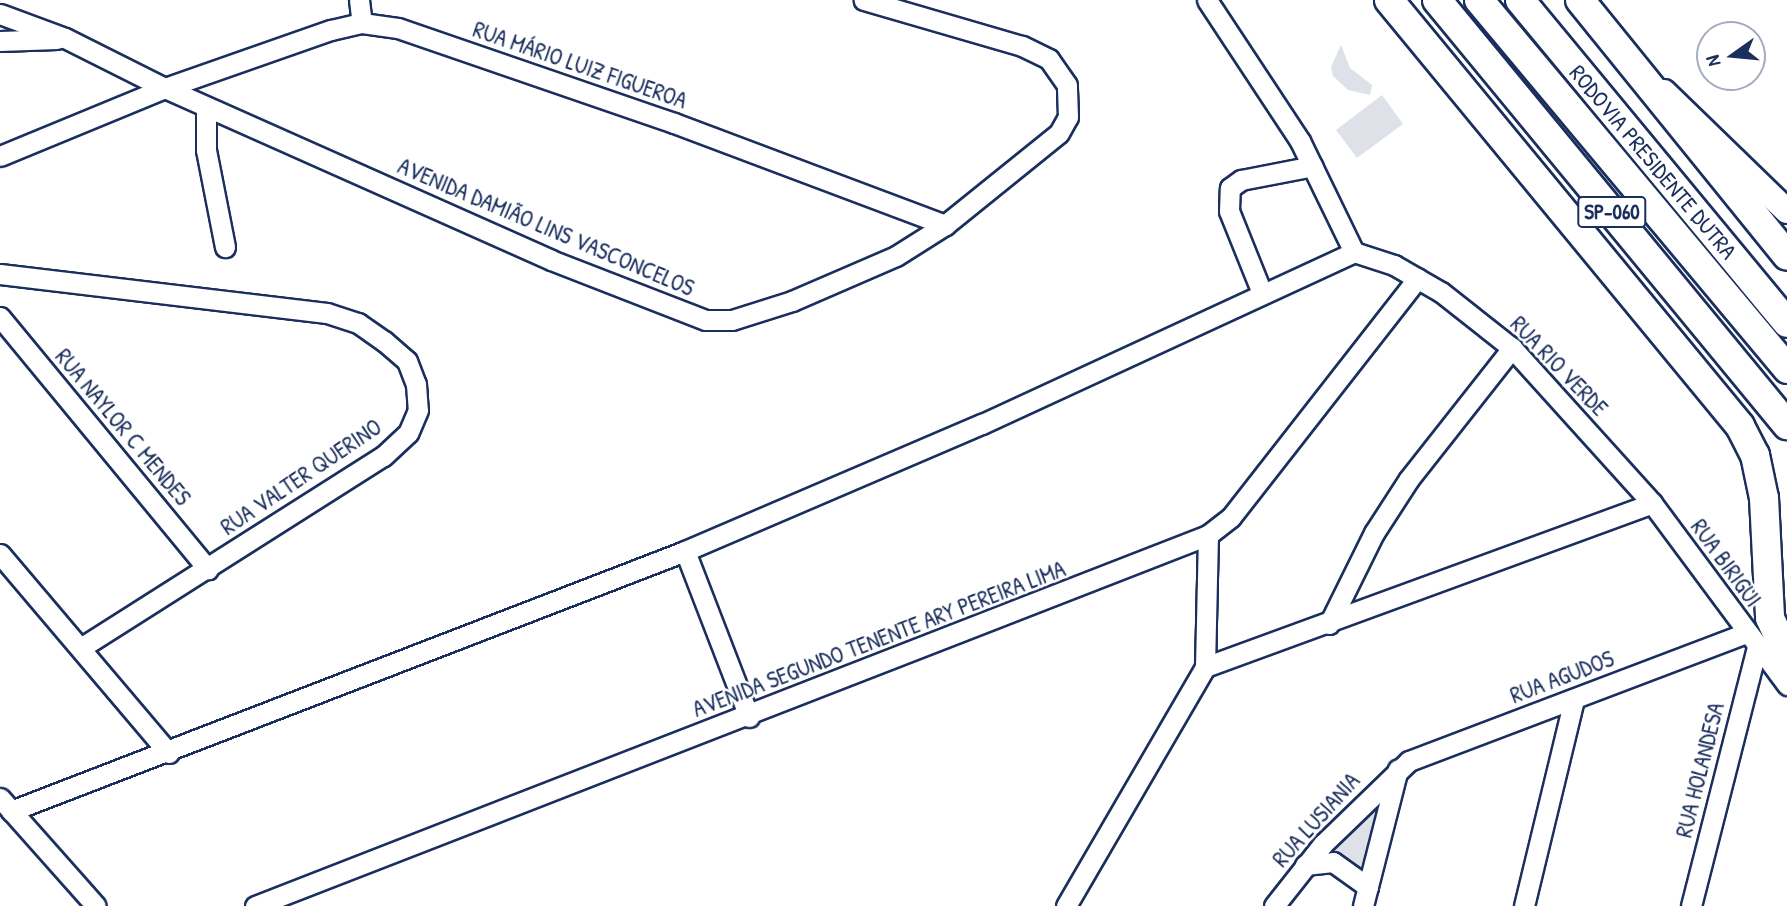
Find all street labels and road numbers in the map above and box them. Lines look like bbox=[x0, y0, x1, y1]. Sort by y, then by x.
street label: RUA MÁRIO LUIZ FIGUEROA bbox=[469, 15, 691, 115]
street label: RODOVIA PRESIDENTE DUTRA bbox=[1564, 59, 1742, 265]
street label: AVENIDA DAMIÃO LINS VASCONCELOS bbox=[394, 152, 698, 302]
road number: SP-060 bbox=[1577, 194, 1647, 230]
street label: RUA RIO VERDE bbox=[1505, 310, 1613, 422]
street label: RUA NAYLOR C MENDES bbox=[49, 343, 197, 511]
street label: RUA VALTER QUERINO bbox=[215, 413, 387, 541]
street label: RUA BIRIGUI bbox=[1685, 514, 1767, 612]
street label: AVENIDA SEGUNDO TENENTE ARY PEREIRA LIMA bbox=[689, 555, 1069, 723]
street label: RUA AGUDOS bbox=[1506, 645, 1618, 709]
street label: RUA HOLANDESA bbox=[1670, 700, 1730, 840]
street label: RUA LUSIANIA bbox=[1267, 767, 1365, 873]

